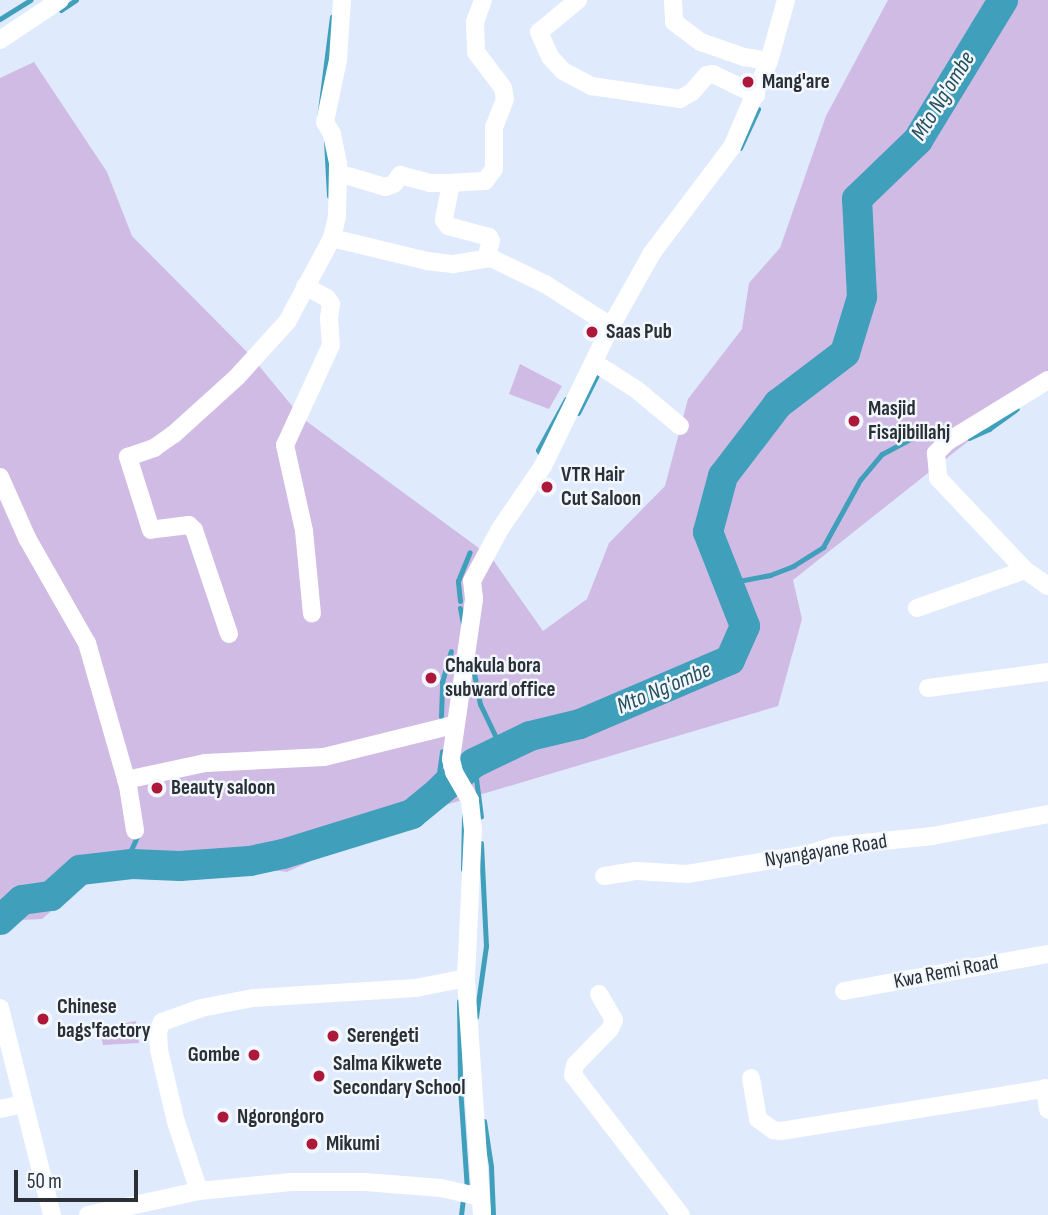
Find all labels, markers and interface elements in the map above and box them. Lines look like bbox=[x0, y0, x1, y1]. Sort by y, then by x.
water label: Mto Ng'ombe bbox=[905, 46, 981, 146]
place label: Mang'are bbox=[762, 69, 830, 95]
marker: Mang'are bbox=[740, 74, 756, 90]
place label: Saas Pub bbox=[606, 319, 672, 345]
marker: Saas Pub bbox=[584, 324, 600, 340]
place label: Masjid Fisajibillahj bbox=[868, 396, 950, 446]
marker: Masjid Fisajibillahj bbox=[846, 413, 862, 429]
place label: VTR Hair Cut Saloon bbox=[561, 462, 641, 512]
marker: VTR Hair Cut Saloon bbox=[539, 479, 555, 495]
place label: Chakula bora subward office bbox=[445, 653, 556, 703]
water label: Mto Ng'ombe bbox=[613, 656, 715, 720]
marker: Chakula bora subward office bbox=[423, 670, 439, 686]
place label: Beauty saloon bbox=[171, 775, 275, 801]
marker: Beauty saloon bbox=[149, 780, 165, 796]
street label: Nyangayane Road bbox=[763, 829, 889, 873]
street label: Kwa Remi Road bbox=[892, 950, 1000, 994]
place label: Chinese bags'factory bbox=[57, 994, 150, 1044]
marker: Chinese bags'factory bbox=[35, 1011, 51, 1027]
place label: Serengeti bbox=[347, 1023, 419, 1049]
marker: Serengeti bbox=[325, 1028, 341, 1044]
place label: Gombe bbox=[188, 1042, 240, 1068]
marker: Gombe bbox=[246, 1047, 262, 1063]
place label: Salma Kikwete Secondary School bbox=[333, 1051, 465, 1101]
marker: Salma Kikwete Secondary School bbox=[311, 1068, 327, 1084]
place label: Ngorongoro bbox=[237, 1104, 324, 1130]
marker: Ngorongoro bbox=[215, 1109, 231, 1125]
place label: Mikumi bbox=[326, 1131, 380, 1157]
marker: Mikumi bbox=[304, 1136, 320, 1152]
scale bar bbox=[18, 1156, 142, 1200]
text: 50 m bbox=[27, 1169, 62, 1194]

